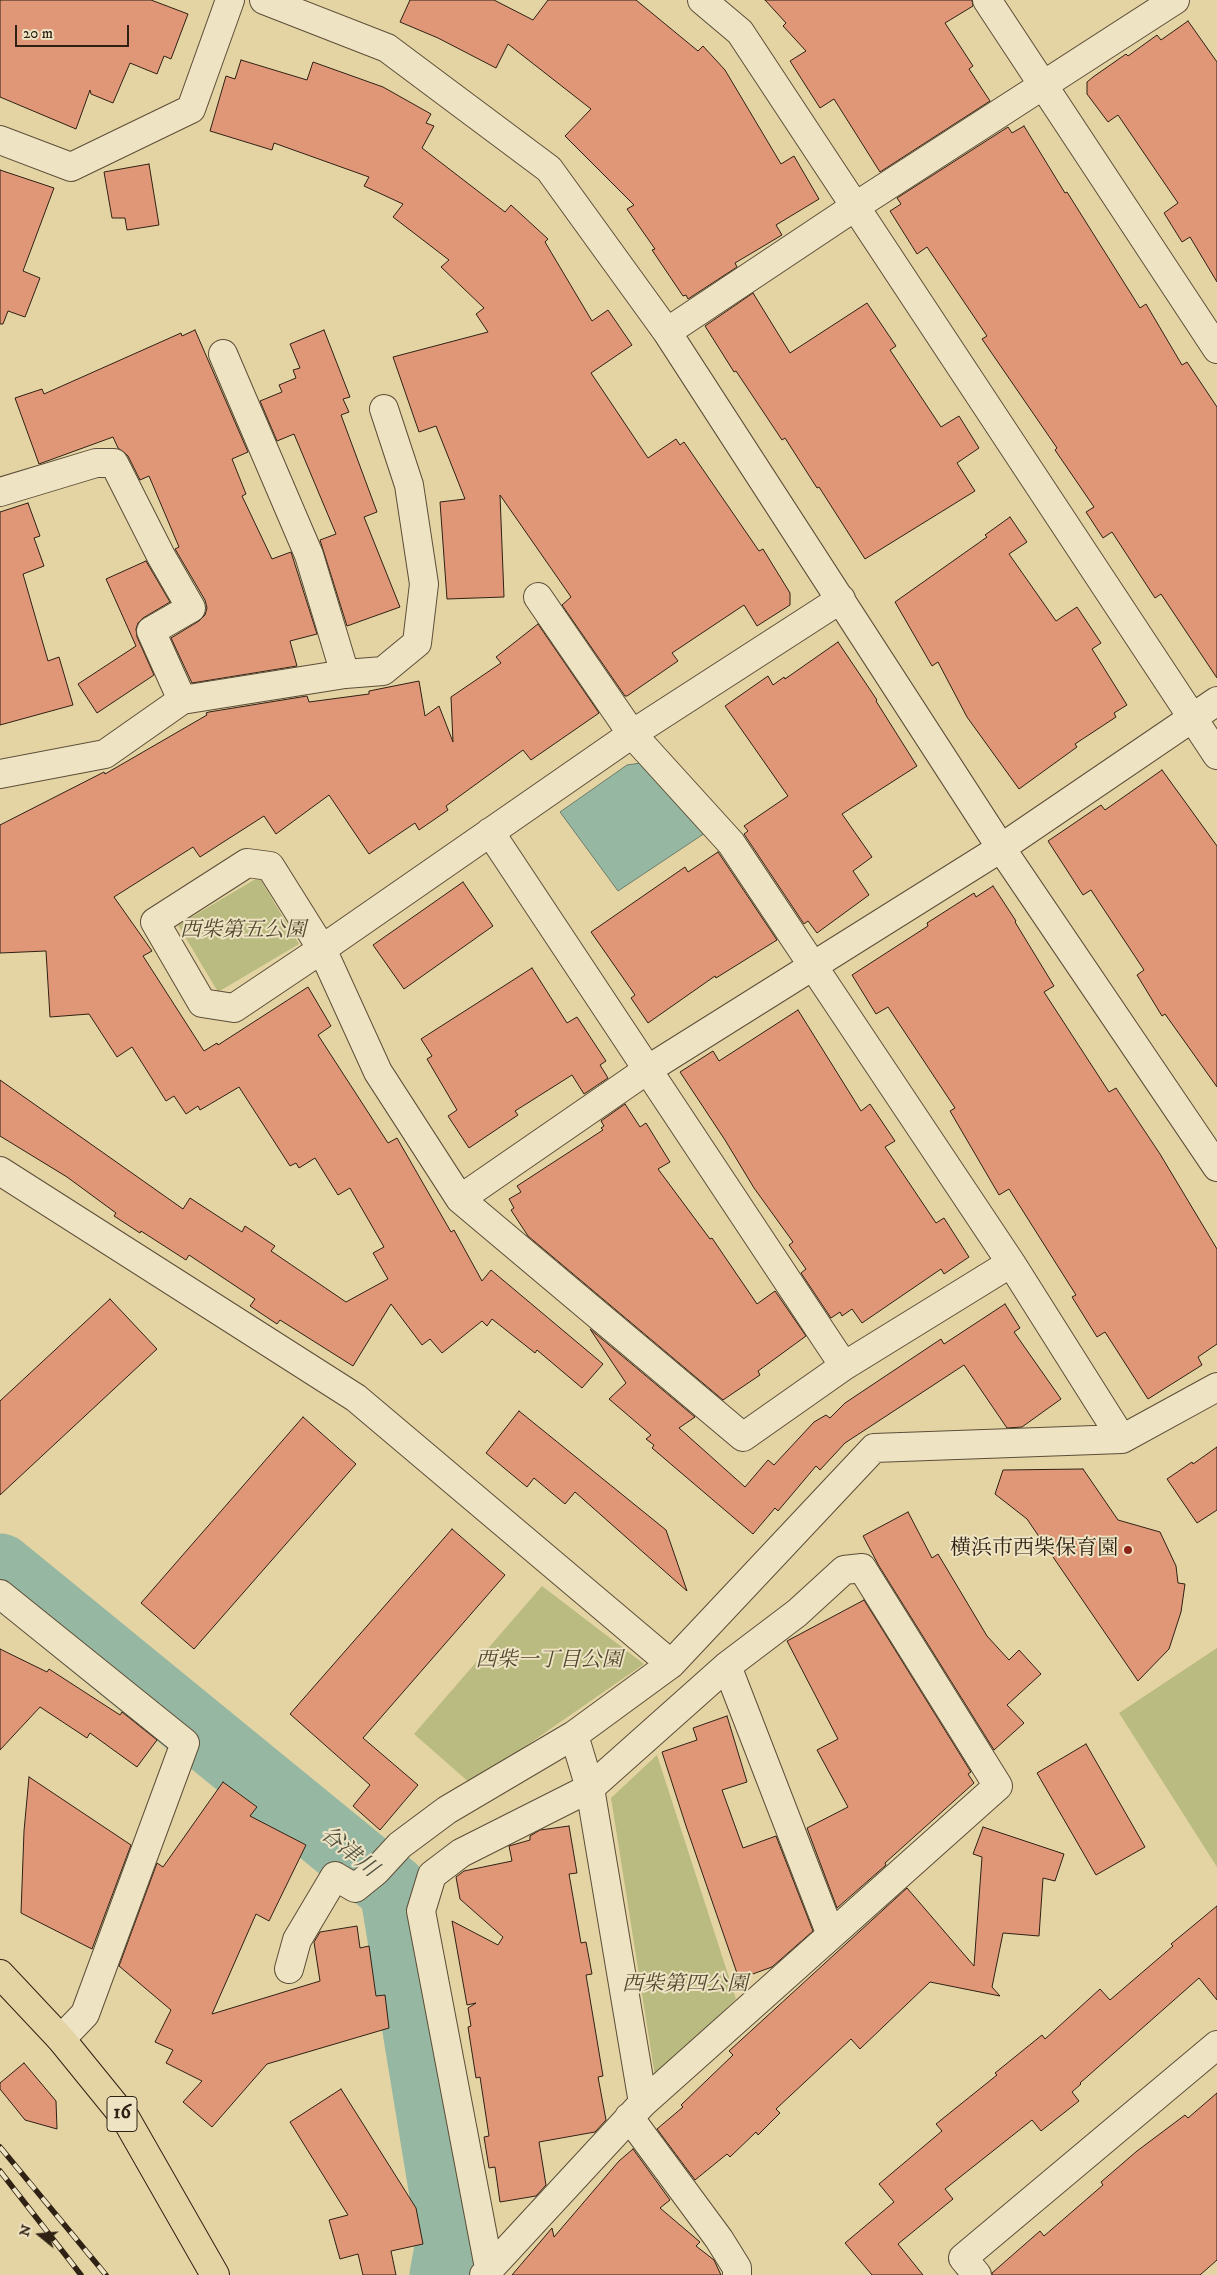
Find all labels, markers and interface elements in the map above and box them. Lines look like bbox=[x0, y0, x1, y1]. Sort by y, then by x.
scale bar bbox=[18, 15, 131, 47]
text: 20 m bbox=[23, 24, 53, 43]
park label: 西柴第五公園 bbox=[180, 919, 306, 945]
place label: 横浜市西柴保育園 bbox=[950, 1537, 1118, 1563]
marker: 横浜市西柴保育園 bbox=[1122, 1544, 1134, 1556]
park label: 西柴一丁目公園 bbox=[476, 1649, 622, 1675]
water label: 谷津川 bbox=[314, 1822, 382, 1884]
park label: 西柴第四公園 bbox=[622, 1973, 748, 1999]
road number: 16 bbox=[107, 2096, 137, 2132]
north arrow bbox=[15, 2210, 65, 2260]
text: N bbox=[15, 2222, 36, 2239]

